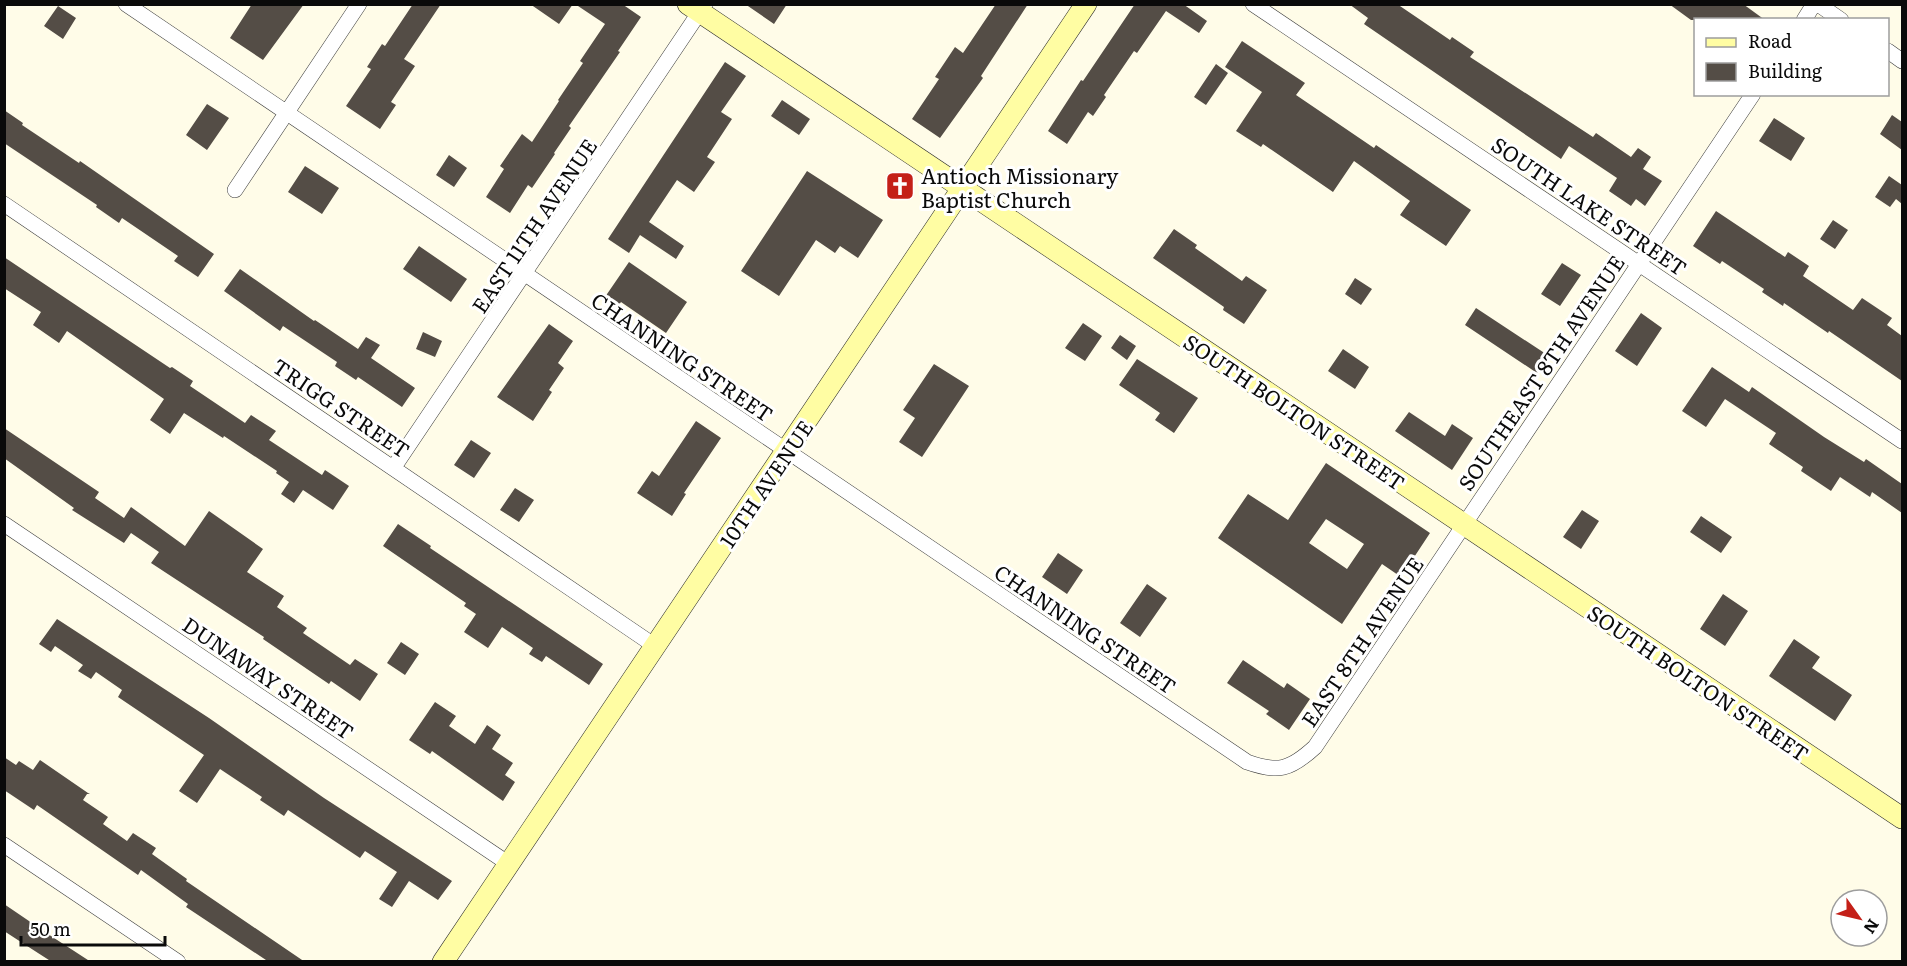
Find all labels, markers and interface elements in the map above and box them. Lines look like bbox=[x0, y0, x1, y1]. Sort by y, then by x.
legend bbox=[1694, 18, 1889, 96]
text: Road bbox=[1748, 27, 1792, 54]
text: Building bbox=[1748, 57, 1823, 84]
street label: SOUTH LAKE STREET bbox=[1486, 128, 1694, 282]
street label: EAST 11TH AVENUE bbox=[463, 131, 603, 319]
place label: Antioch Missionary Baptist Church bbox=[921, 159, 1119, 214]
church icon: Antioch Missionary Baptist Church bbox=[884, 170, 916, 202]
street label: SOUTHEAST 8TH AVENUE bbox=[1449, 248, 1631, 496]
street label: CHANNING STREET bbox=[586, 284, 780, 428]
street label: SOUTH BOLTON STREET bbox=[1178, 325, 1412, 497]
street label: TRIGG STREET bbox=[267, 350, 417, 464]
street label: 10TH AVENUE bbox=[711, 413, 819, 553]
street label: EAST 8TH AVENUE bbox=[1292, 550, 1430, 732]
street label: CHANNING STREET bbox=[989, 556, 1183, 700]
street label: SOUTH BOLTON STREET bbox=[1582, 596, 1816, 768]
street label: DUNAWAY STREET bbox=[177, 608, 361, 746]
north arrow bbox=[1829, 888, 1889, 948]
scale bar bbox=[21, 909, 165, 947]
text: 50 m bbox=[30, 915, 71, 942]
text: N bbox=[1859, 915, 1886, 939]

